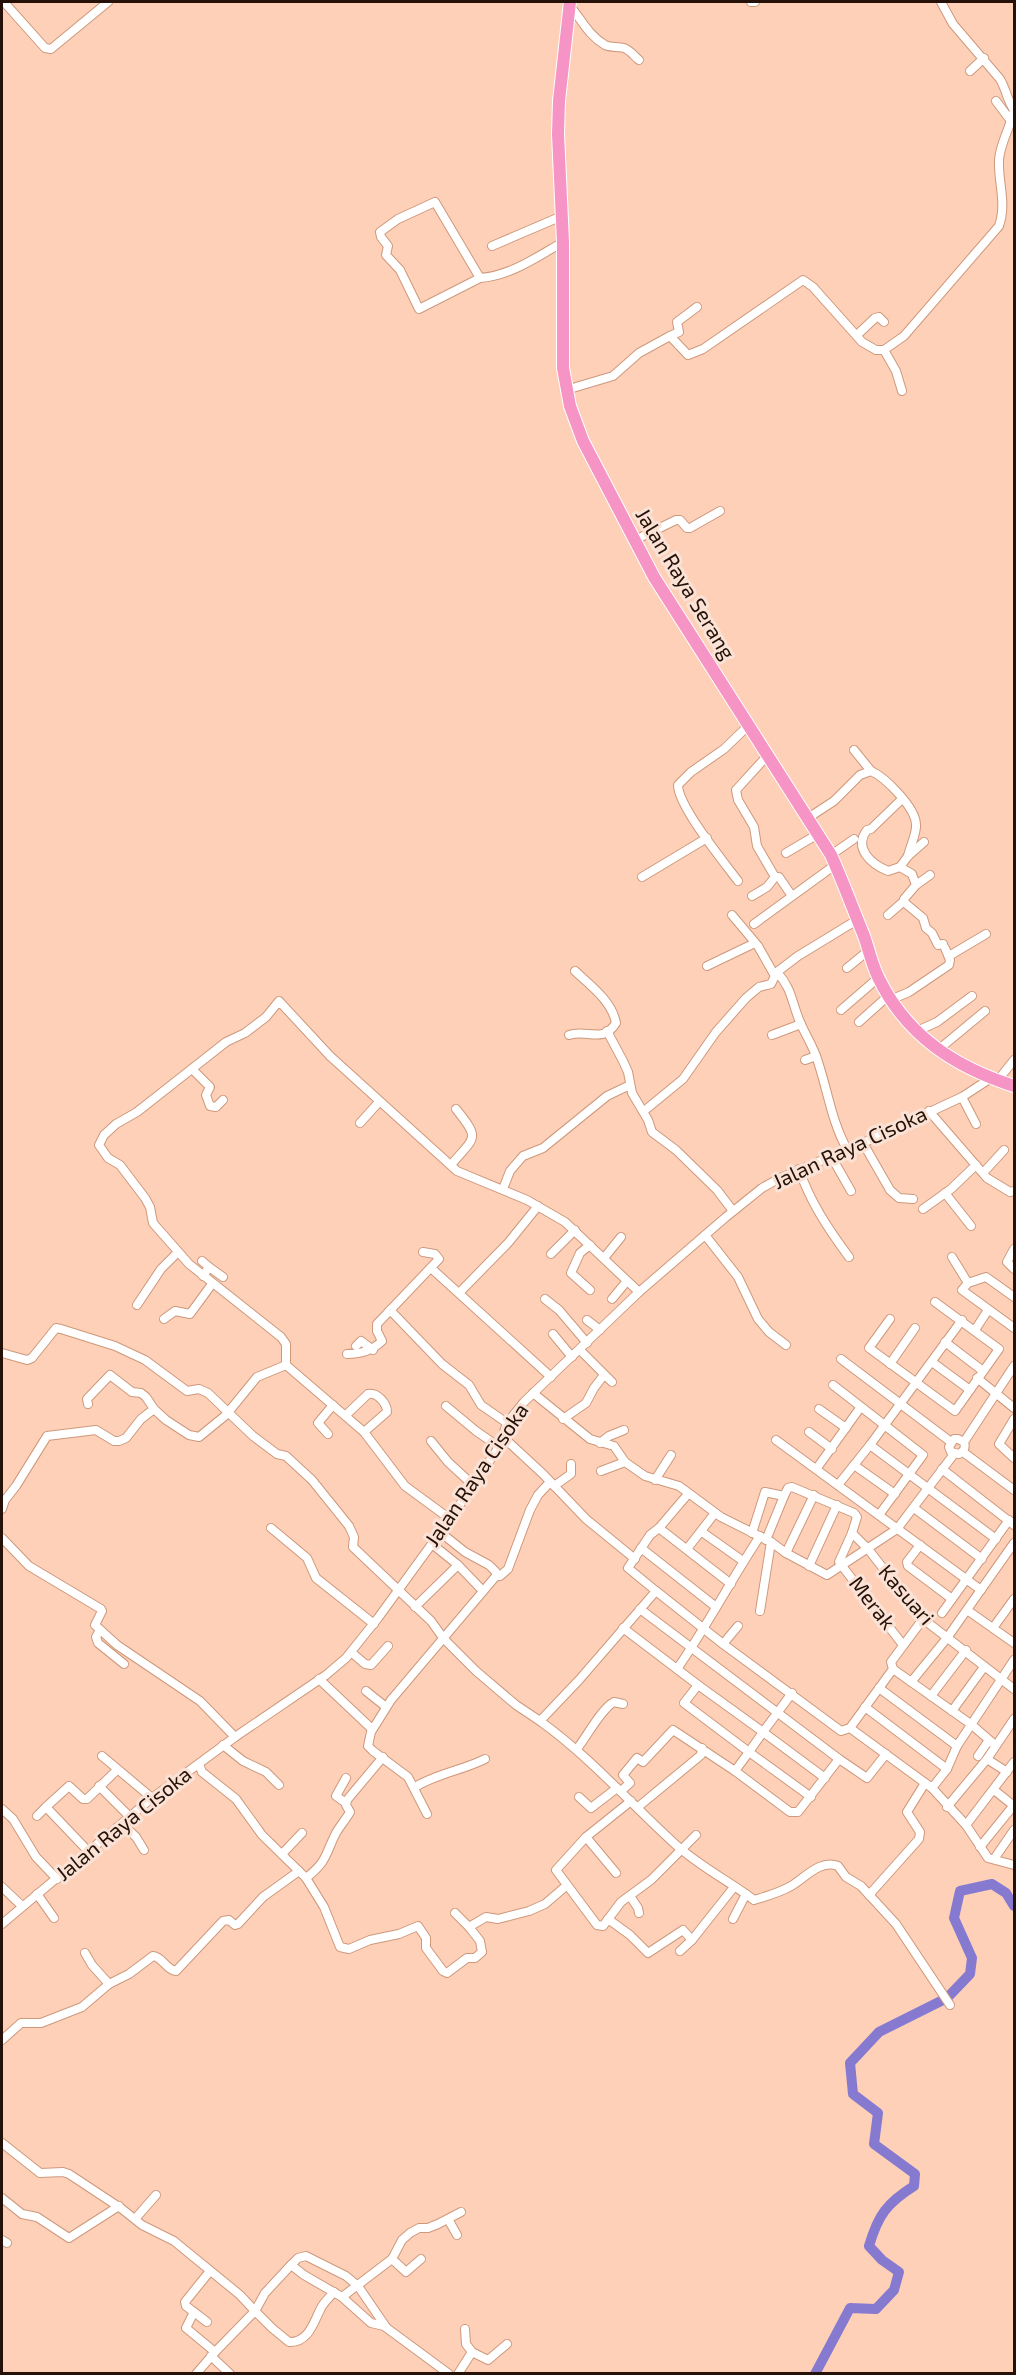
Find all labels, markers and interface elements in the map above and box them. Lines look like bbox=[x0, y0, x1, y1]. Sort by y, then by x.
street label: Jalan Raya Serang bbox=[631, 503, 741, 664]
street label: Jalan Raya Cisoka bbox=[768, 1100, 930, 1193]
street label: Jalan Raya Cisoka bbox=[419, 1398, 533, 1550]
street label: Kasuari bbox=[874, 1559, 940, 1629]
street label: Merak bbox=[845, 1571, 902, 1634]
street label: Jalan Raya Cisoka bbox=[50, 1761, 196, 1885]

